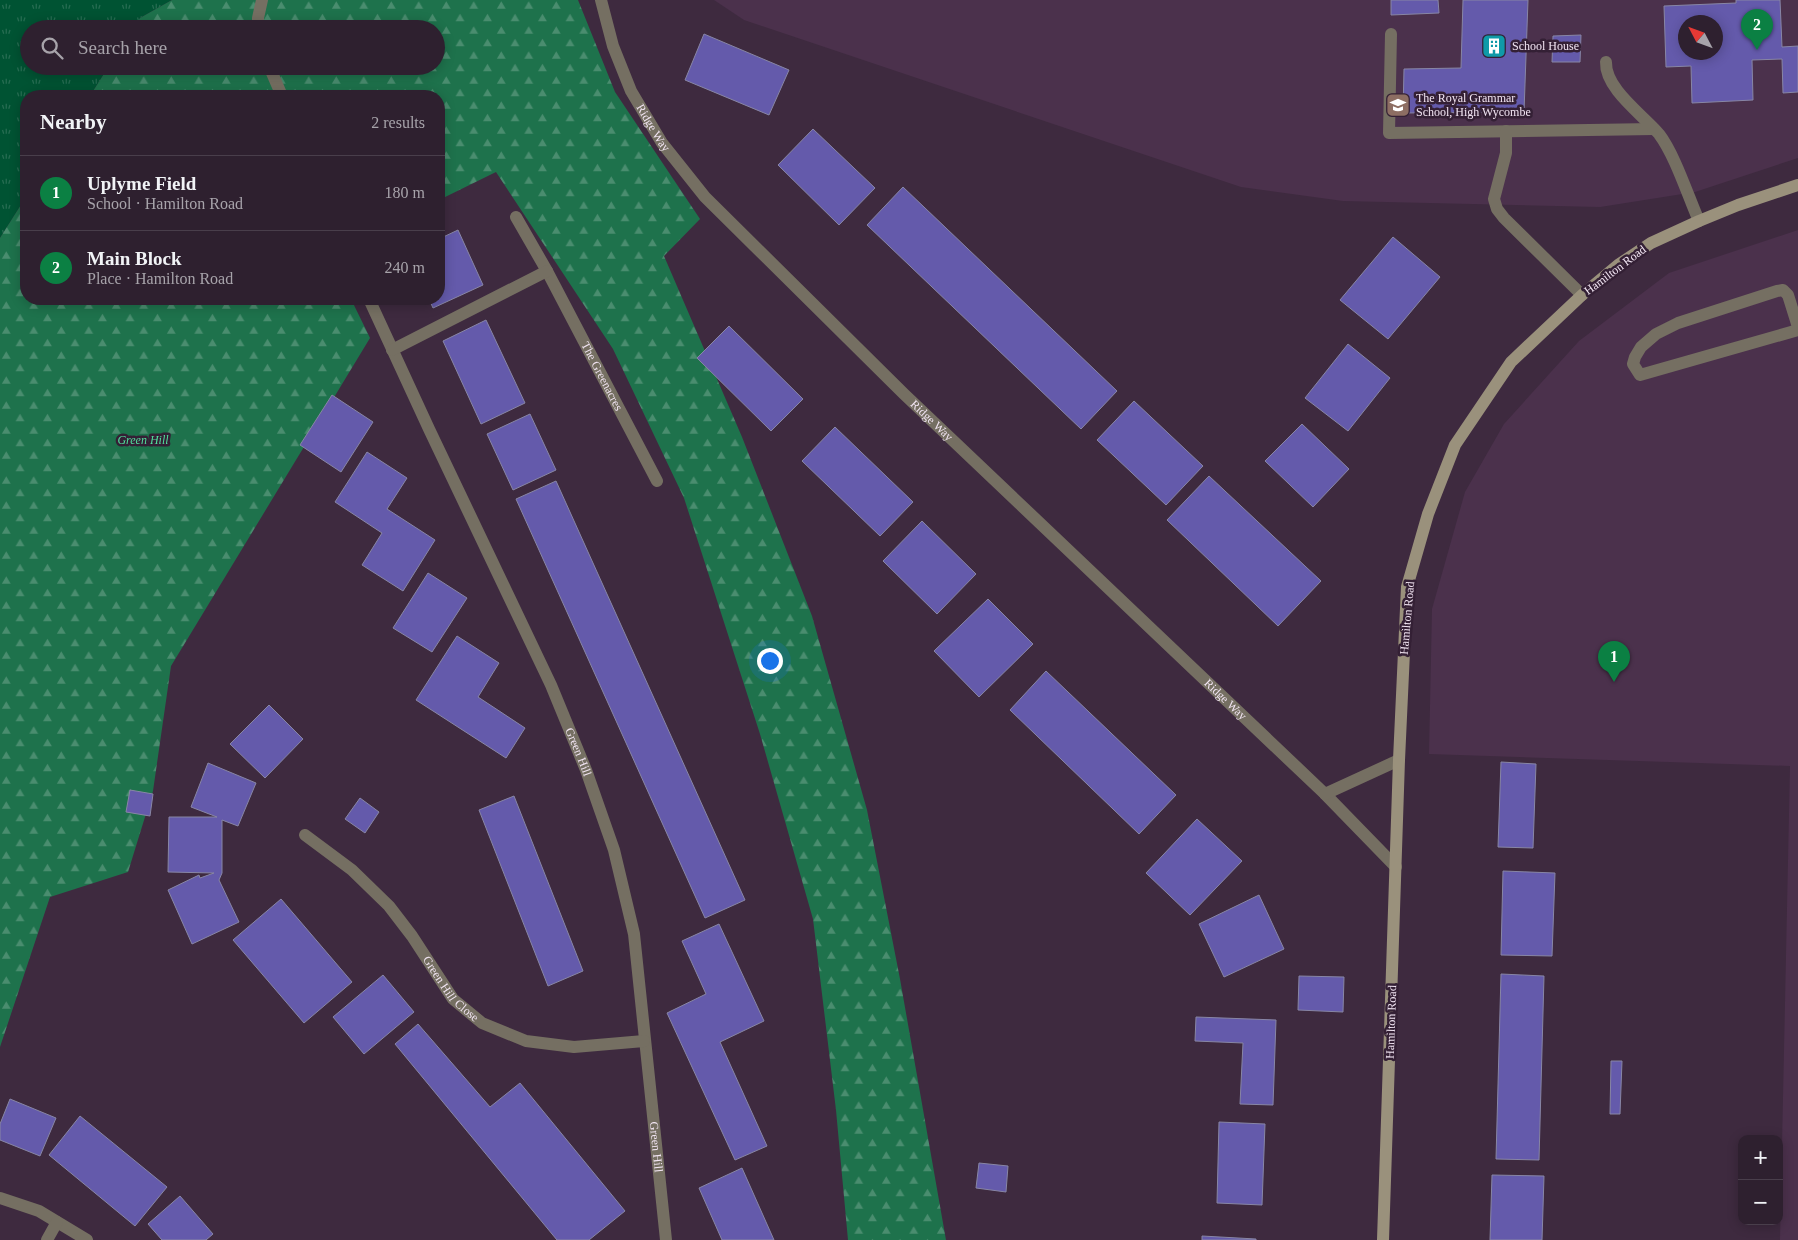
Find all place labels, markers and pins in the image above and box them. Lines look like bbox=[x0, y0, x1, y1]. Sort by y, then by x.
pin: 2 bbox=[1741, 9, 1773, 50]
building icon: School House bbox=[1481, 33, 1507, 59]
place label: School House bbox=[1512, 39, 1579, 53]
place label: The Royal Grammar School, High Wycombe bbox=[1416, 91, 1531, 119]
school or university icon: The Royal Grammar School, High Wycombe bbox=[1385, 92, 1411, 118]
pin: 1 bbox=[1598, 641, 1630, 682]

